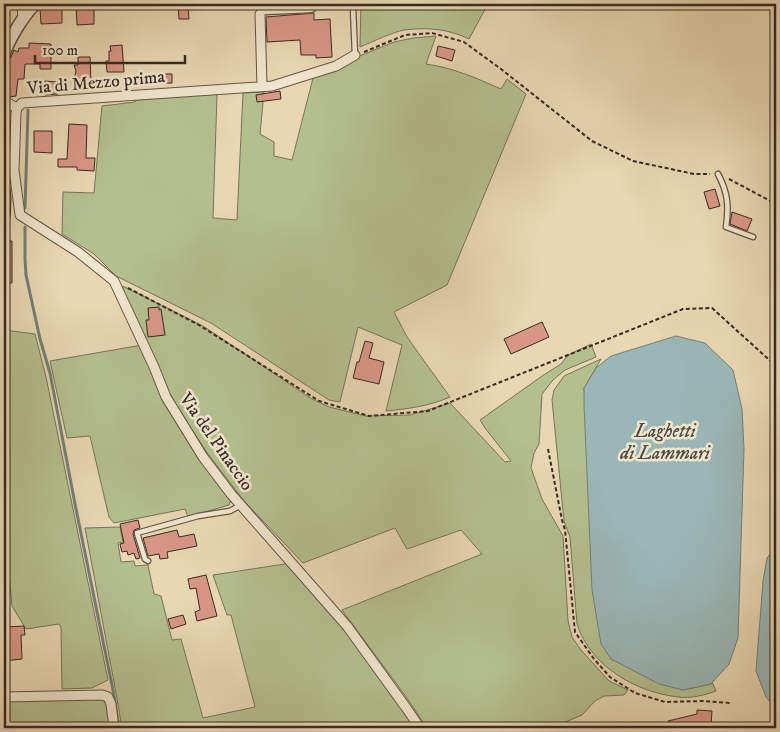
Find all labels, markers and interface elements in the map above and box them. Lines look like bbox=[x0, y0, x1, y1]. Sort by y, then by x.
scale bar bbox=[35, 32, 185, 64]
text: 100 m bbox=[42, 41, 78, 60]
street label: Via di Mezzo prima bbox=[25, 66, 166, 100]
street label: Via del Pinaccio bbox=[174, 388, 258, 495]
water label: Laghetti di Lammari bbox=[619, 420, 711, 465]

